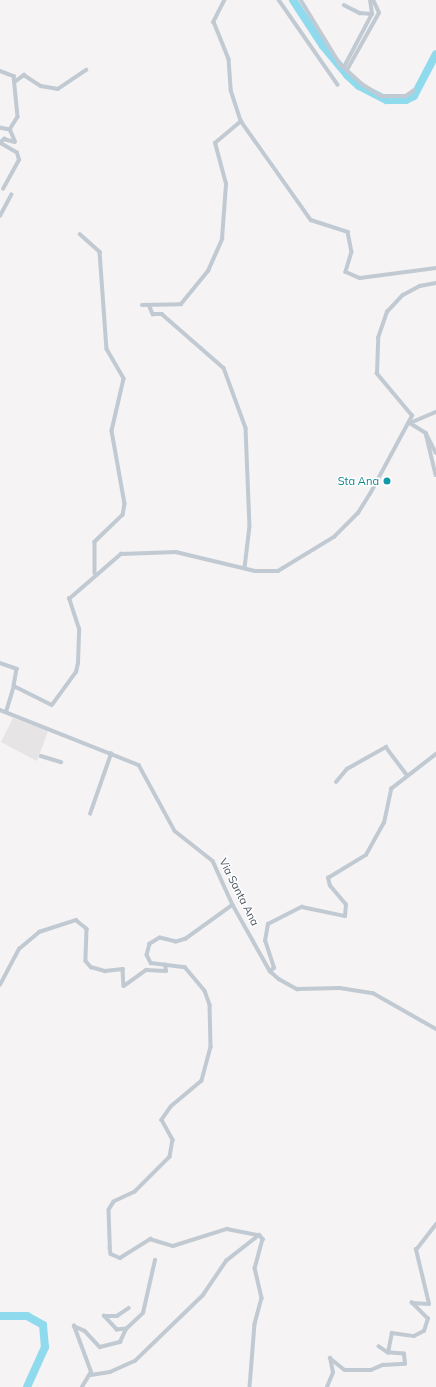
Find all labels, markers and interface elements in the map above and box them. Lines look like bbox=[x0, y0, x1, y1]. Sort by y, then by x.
place label: Sta Ana bbox=[338, 474, 379, 488]
marker: Sta Ana bbox=[382, 476, 392, 486]
street label: Via Santa Ana bbox=[216, 856, 262, 928]

